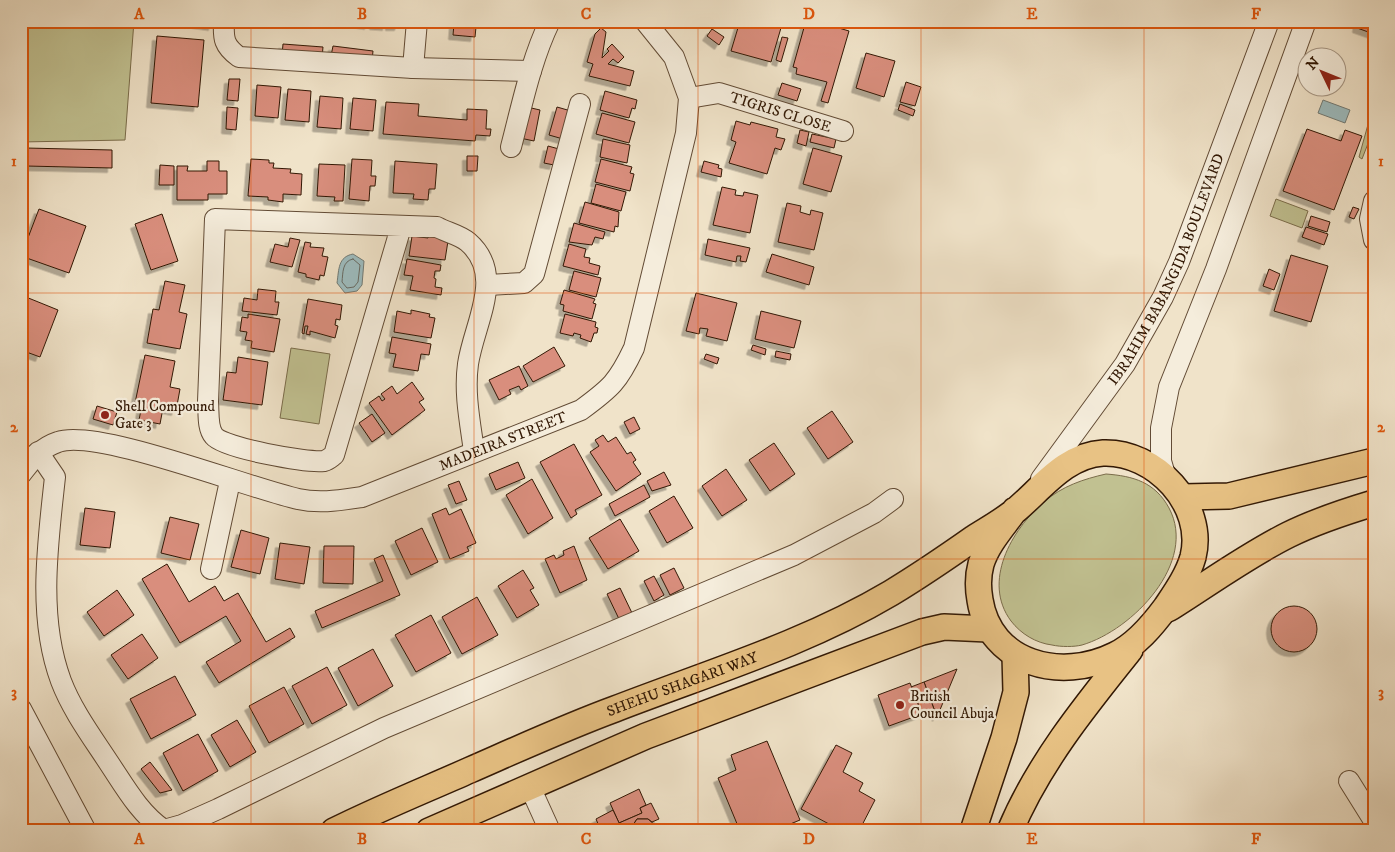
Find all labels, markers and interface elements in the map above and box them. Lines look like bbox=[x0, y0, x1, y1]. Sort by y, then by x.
text: A bbox=[133, 4, 145, 24]
text: B bbox=[357, 4, 367, 24]
text: C bbox=[581, 4, 591, 24]
text: D bbox=[803, 4, 815, 24]
text: E bbox=[1026, 4, 1038, 24]
text: F bbox=[1251, 4, 1261, 24]
north arrow bbox=[1298, 48, 1348, 98]
text: N bbox=[1303, 53, 1324, 74]
street label: TIGRIS CLOSE bbox=[728, 87, 834, 137]
text: 1 bbox=[11, 151, 17, 171]
street label: IBRAHIM BABANGIDA BOULEVARD bbox=[1103, 151, 1228, 389]
text: 1 bbox=[1378, 151, 1384, 171]
place label: Shell Compound Gate 3 bbox=[115, 397, 216, 433]
street label: MADEIRA STREET bbox=[436, 407, 570, 475]
marker: Shell Compound Gate 3 bbox=[99, 409, 111, 421]
text: 2 bbox=[10, 417, 19, 437]
text: 2 bbox=[1377, 417, 1386, 437]
street label: SHEHU SHAGARI WAY bbox=[604, 647, 761, 721]
text: 3 bbox=[11, 682, 17, 702]
text: 3 bbox=[1378, 682, 1384, 702]
place label: British Council Abuja bbox=[910, 687, 995, 723]
marker: British Council Abuja bbox=[894, 699, 906, 711]
text: A bbox=[133, 829, 145, 849]
text: B bbox=[357, 829, 367, 849]
text: C bbox=[581, 829, 591, 849]
text: D bbox=[803, 829, 815, 849]
text: E bbox=[1026, 829, 1038, 849]
text: F bbox=[1251, 829, 1261, 849]

